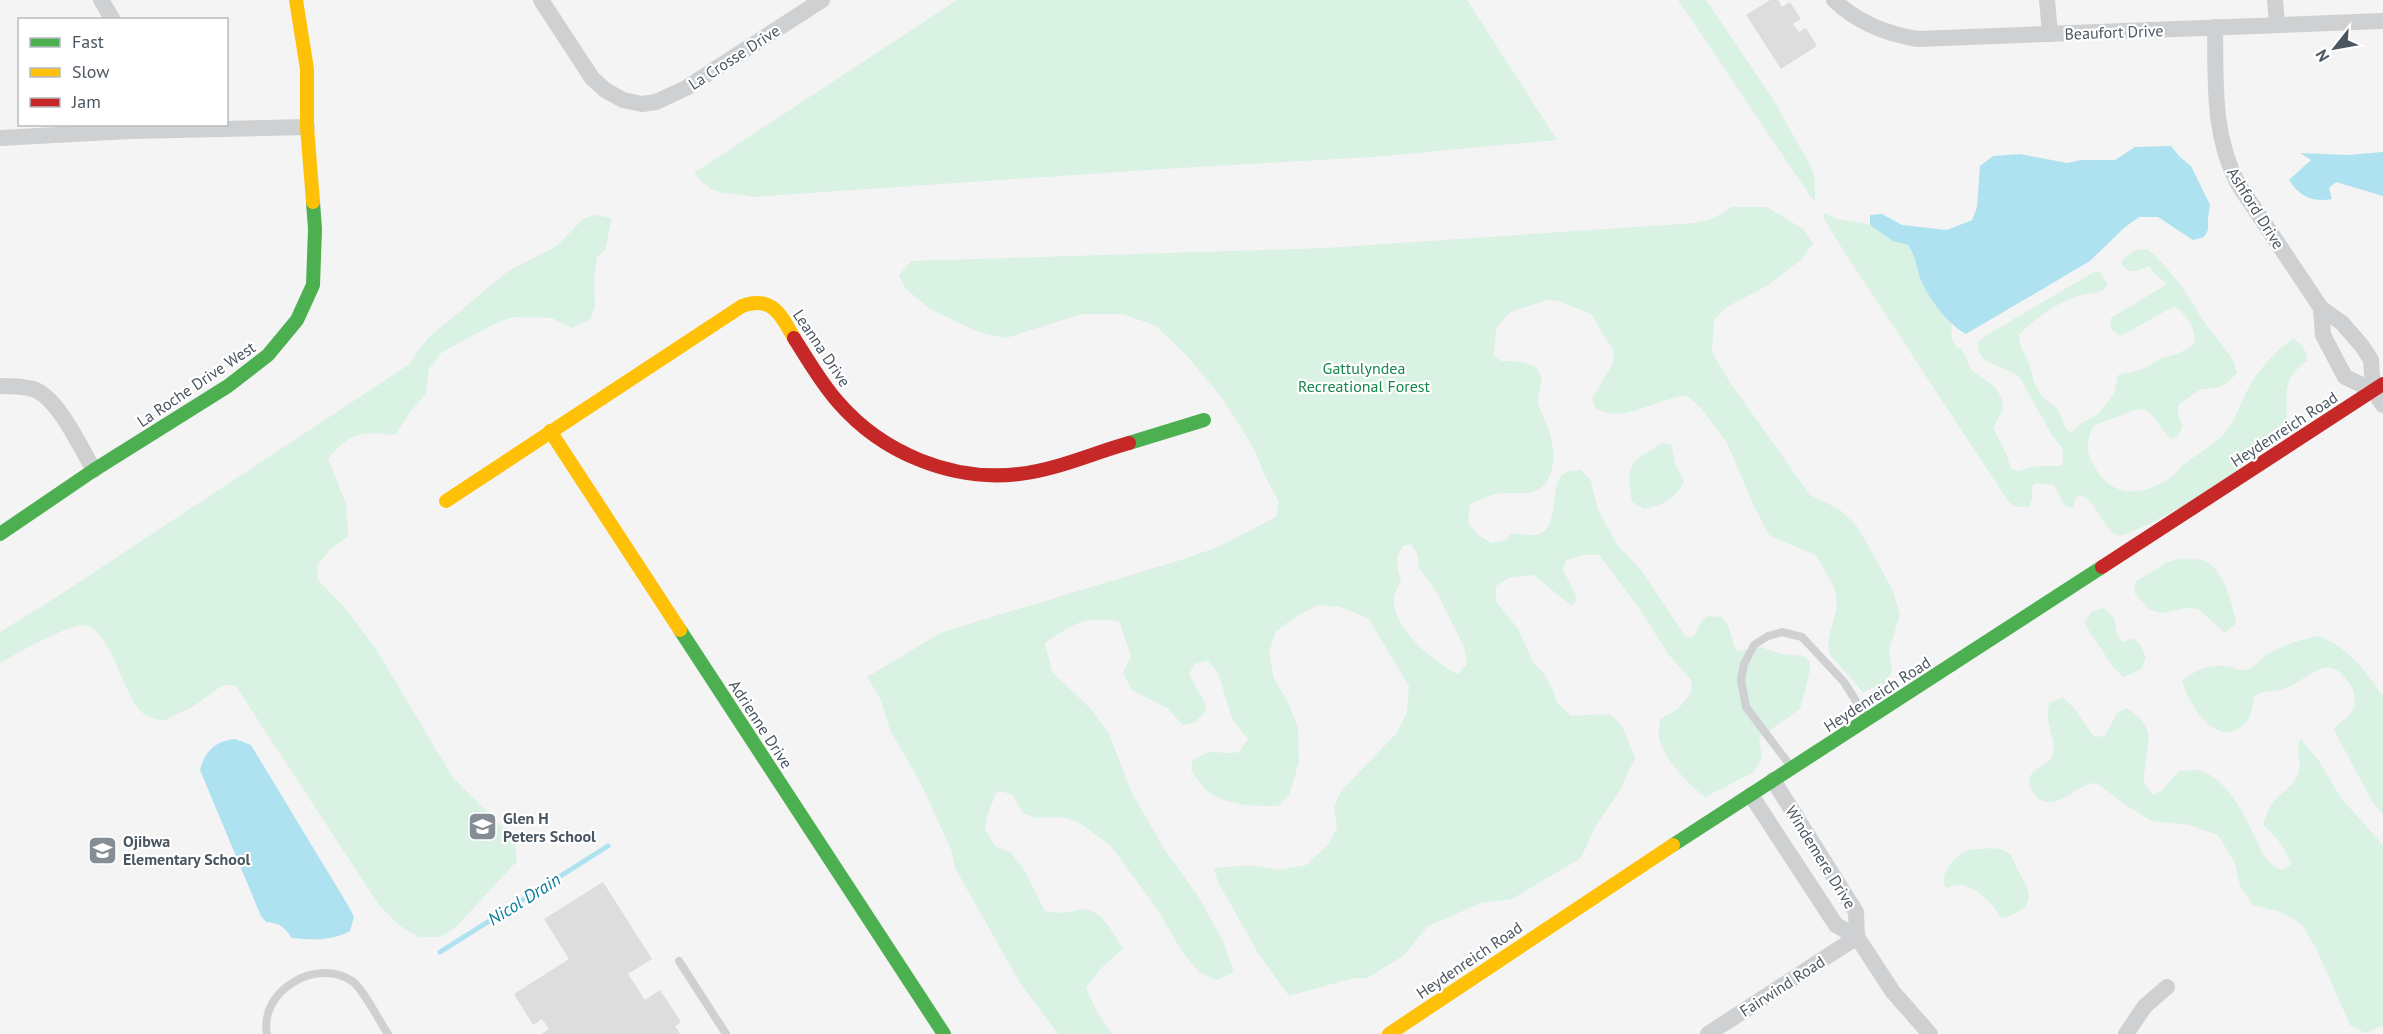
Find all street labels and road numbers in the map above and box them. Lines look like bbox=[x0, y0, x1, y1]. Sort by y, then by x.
street label: La Crosse Drive bbox=[685, 20, 783, 94]
street label: Beaufort Drive bbox=[2064, 20, 2164, 44]
street label: Ashford Drive bbox=[2223, 163, 2289, 253]
street label: Leanna Drive bbox=[789, 306, 855, 390]
street label: La Roche Drive West bbox=[133, 337, 259, 431]
street label: Heydenreich Road bbox=[2227, 387, 2341, 471]
street label: Heydenreich Road bbox=[1820, 652, 1934, 736]
street label: Adrienne Drive bbox=[725, 676, 797, 772]
street label: Windemere Drive bbox=[1781, 802, 1861, 912]
street label: Heydenreich Road bbox=[1412, 917, 1526, 1003]
street label: Fairwind Road bbox=[1736, 951, 1828, 1021]

